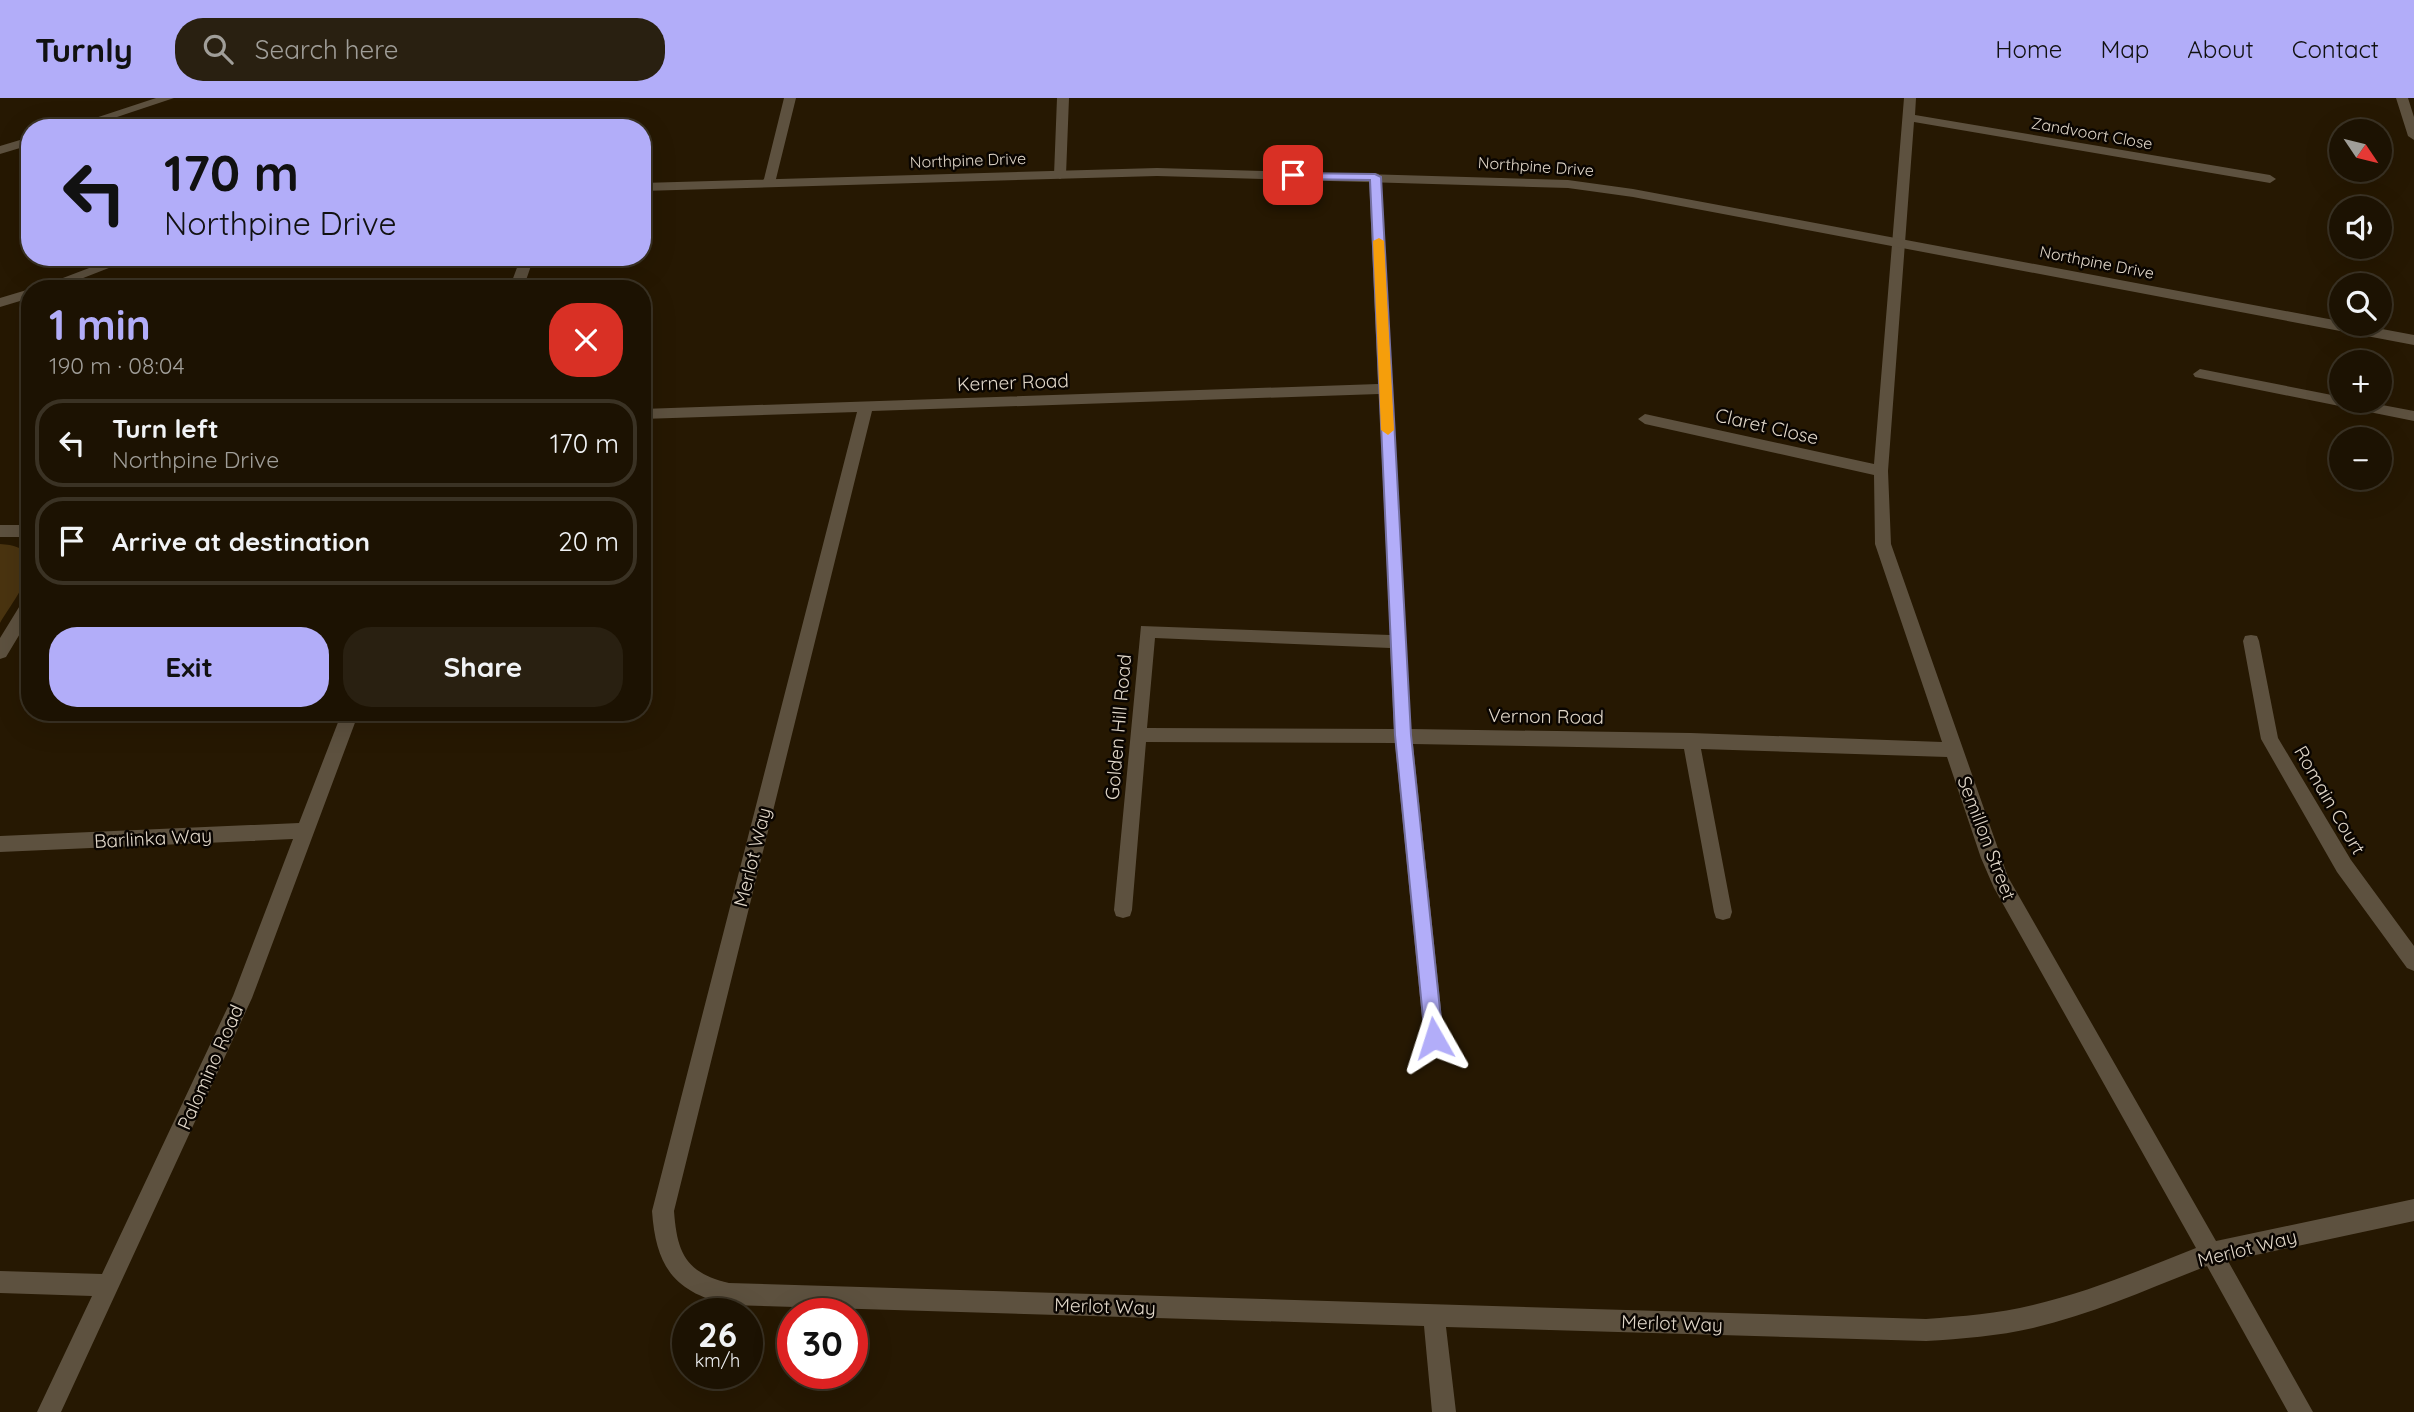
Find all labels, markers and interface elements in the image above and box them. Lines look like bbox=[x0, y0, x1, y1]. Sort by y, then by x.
search box bbox=[175, 18, 665, 81]
text: Turnly bbox=[35, 29, 133, 70]
icon: search bbox=[199, 30, 237, 68]
text: Search here bbox=[255, 33, 398, 66]
text: Home bbox=[1995, 34, 2062, 64]
text: Map bbox=[2100, 34, 2149, 64]
text: About bbox=[2187, 34, 2254, 64]
text: Contact bbox=[2292, 34, 2379, 64]
street label: Zandvoort Close bbox=[2030, 112, 2154, 154]
north arrow bbox=[2329, 119, 2392, 182]
map controls bbox=[2329, 119, 2392, 490]
text: 170 m bbox=[164, 142, 299, 203]
pin bbox=[1263, 145, 1323, 205]
icon: left bbox=[49, 147, 140, 238]
street label: Northpine Drive bbox=[910, 148, 1026, 172]
street label: Northpine Drive bbox=[1477, 152, 1595, 180]
icon: arrive bbox=[1274, 156, 1312, 194]
button: sound bbox=[2329, 196, 2392, 259]
text: Northpine Drive bbox=[164, 203, 397, 243]
street label: Northpine Drive bbox=[2038, 241, 2156, 283]
button: search bbox=[2329, 273, 2392, 336]
text: 1 min bbox=[49, 298, 151, 351]
button: close bbox=[549, 303, 623, 377]
button: + bbox=[2329, 350, 2392, 413]
text: 190 m · 08:04 bbox=[49, 351, 185, 380]
street label: Kerner Road bbox=[957, 368, 1069, 396]
street label: Claret Close bbox=[1713, 402, 1821, 450]
text: Turn left bbox=[112, 412, 219, 445]
icon: left bbox=[53, 424, 91, 462]
text: 170 m bbox=[550, 427, 619, 460]
button: − bbox=[2329, 427, 2392, 490]
text: Northpine Drive bbox=[112, 445, 279, 474]
icon: arrive bbox=[53, 522, 91, 560]
text: Arrive at destination bbox=[112, 525, 370, 558]
text: 20 m bbox=[558, 525, 619, 558]
button: Exit bbox=[49, 627, 329, 707]
button: Share bbox=[343, 627, 623, 707]
street label: Golden Hill Road bbox=[1100, 653, 1136, 801]
street label: Vernon Road bbox=[1488, 703, 1604, 729]
street label: Romain Court bbox=[2289, 741, 2371, 859]
street label: Semillon Street bbox=[1952, 773, 2022, 903]
street label: Merlot Way bbox=[728, 805, 776, 909]
street label: Barlinka Way bbox=[93, 823, 213, 853]
street label: Palomino Road bbox=[172, 1001, 248, 1133]
position arrow bbox=[1397, 1001, 1471, 1075]
street label: Merlot Way bbox=[2195, 1224, 2299, 1272]
street label: Merlot Way bbox=[1054, 1292, 1156, 1320]
speed limit sign: 30 bbox=[777, 1298, 868, 1389]
street label: Merlot Way bbox=[1621, 1309, 1723, 1337]
text: 26 bbox=[698, 1312, 737, 1356]
text: km/h bbox=[695, 1349, 740, 1372]

